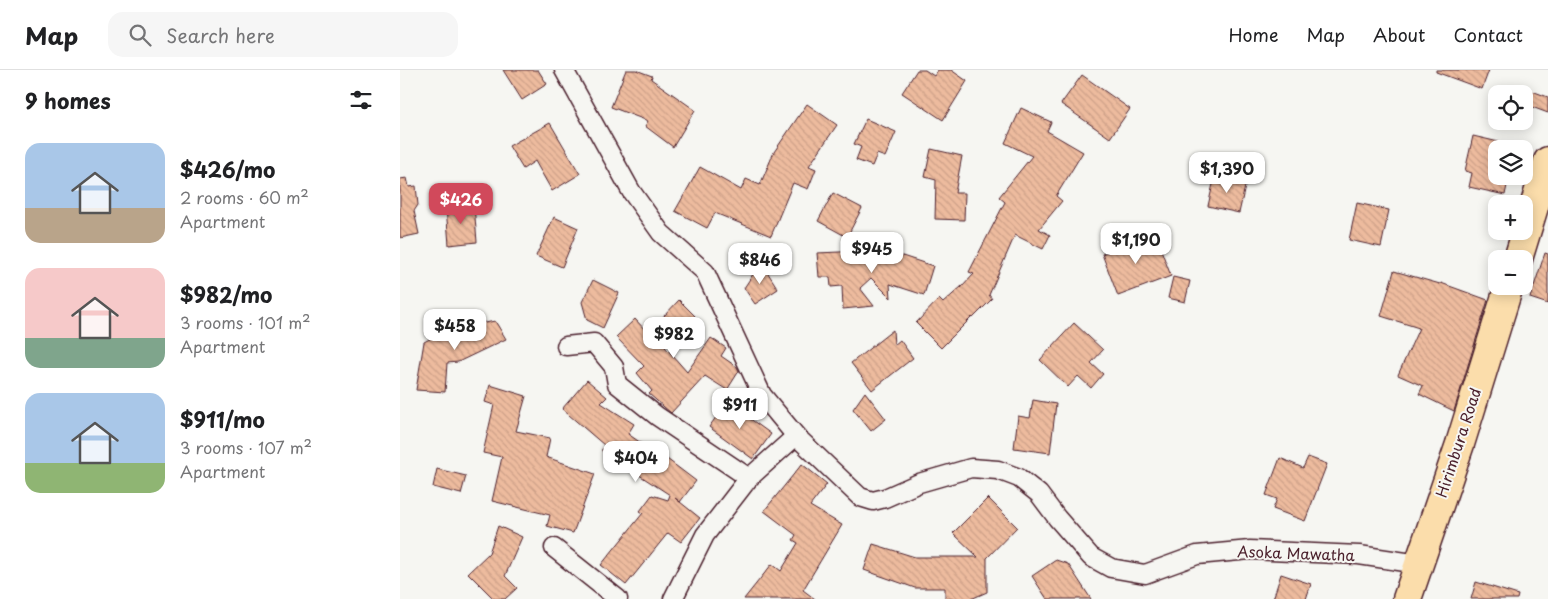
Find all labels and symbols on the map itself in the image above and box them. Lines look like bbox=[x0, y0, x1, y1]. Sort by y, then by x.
pin: $1,390 bbox=[1186, 152, 1268, 194]
pin: $426 bbox=[431, 182, 491, 225]
pin: $1,190 bbox=[1095, 222, 1177, 265]
pin: $945 bbox=[842, 232, 902, 274]
pin: $846 bbox=[730, 242, 790, 285]
pin: $458 bbox=[425, 308, 485, 351]
pin: $982 bbox=[644, 316, 704, 359]
street label: Hirimbura Road bbox=[1429, 385, 1486, 500]
pin: $911 bbox=[710, 388, 770, 430]
pin: $404 bbox=[606, 440, 666, 483]
street label: Asoka Mawatha bbox=[1237, 539, 1356, 566]

